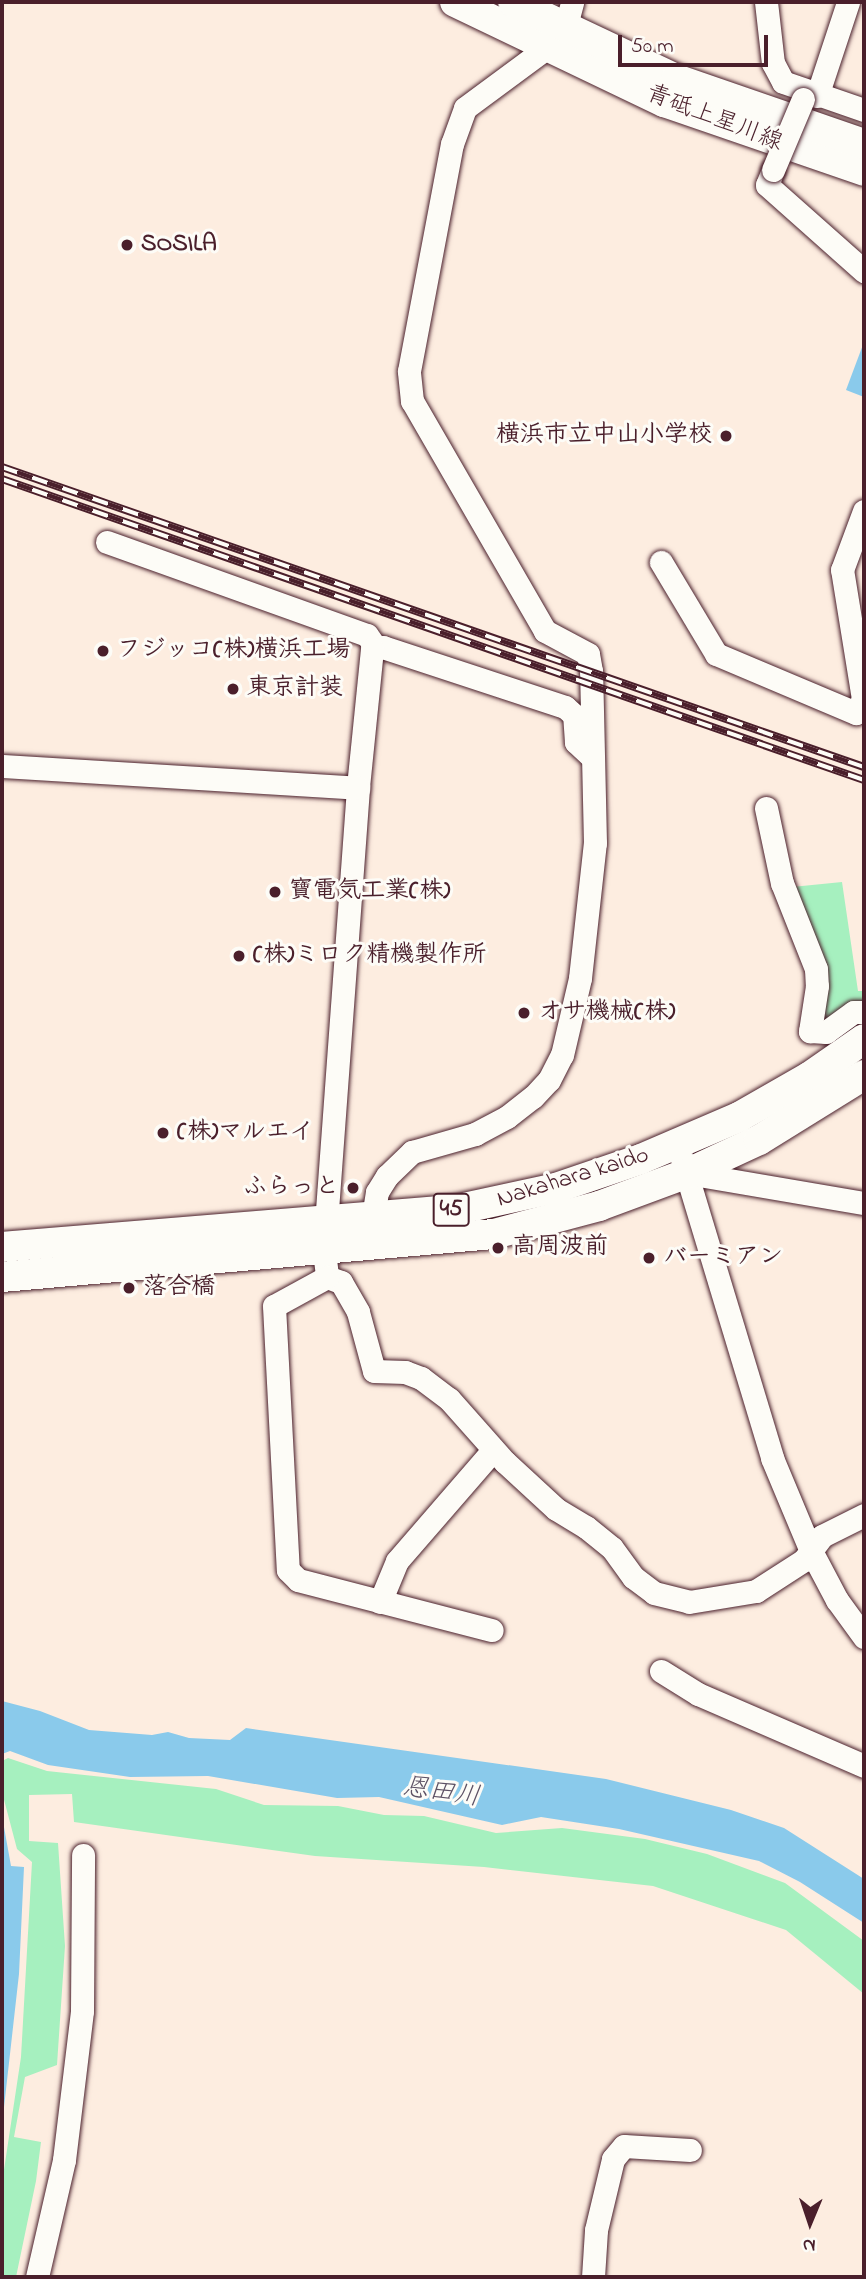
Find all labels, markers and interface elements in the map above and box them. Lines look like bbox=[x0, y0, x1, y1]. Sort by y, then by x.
scale bar bbox=[621, 21, 772, 65]
text: 50 m bbox=[631, 32, 674, 62]
street label: 青砥上星川線 bbox=[642, 80, 786, 158]
place label: SOSILA bbox=[141, 231, 217, 259]
marker: SOSILA bbox=[119, 237, 135, 253]
place label: 横浜市立中山小学校 bbox=[496, 422, 712, 450]
marker: 横浜市立中山小学校 bbox=[718, 428, 734, 444]
place label: フジッコ(株)横浜工場 bbox=[117, 637, 350, 665]
marker: フジッコ(株)横浜工場 bbox=[95, 643, 111, 659]
place label: 東京計装 bbox=[247, 675, 343, 703]
marker: 東京計装 bbox=[225, 681, 241, 697]
place label: 寶電気工業(株) bbox=[289, 878, 450, 906]
marker: 寶電気工業(株) bbox=[267, 884, 283, 900]
place label: (株)ミロク精機製作所 bbox=[253, 942, 486, 970]
marker: (株)ミロク精機製作所 bbox=[231, 948, 247, 964]
place label: オサ機械(株) bbox=[538, 999, 675, 1027]
marker: オサ機械(株) bbox=[516, 1005, 532, 1021]
place label: (株)マルエイ bbox=[177, 1119, 314, 1147]
marker: (株)マルエイ bbox=[155, 1125, 171, 1141]
street label: Nakahara kaido bbox=[494, 1141, 652, 1215]
place label: ふらっと bbox=[243, 1174, 339, 1202]
marker: ふらっと bbox=[345, 1180, 361, 1196]
road number: 45 bbox=[432, 1190, 470, 1230]
place label: 高周波前 bbox=[512, 1234, 608, 1262]
marker: 高周波前 bbox=[490, 1240, 506, 1256]
place label: バーミアン bbox=[663, 1244, 783, 1272]
marker: バーミアン bbox=[641, 1250, 657, 1266]
place label: 落合橋 bbox=[143, 1274, 215, 1302]
marker: 落合橋 bbox=[121, 1280, 137, 1296]
water label: 恩田川 bbox=[400, 1773, 482, 1815]
north arrow bbox=[775, 2188, 845, 2258]
text: N bbox=[802, 2231, 816, 2258]

